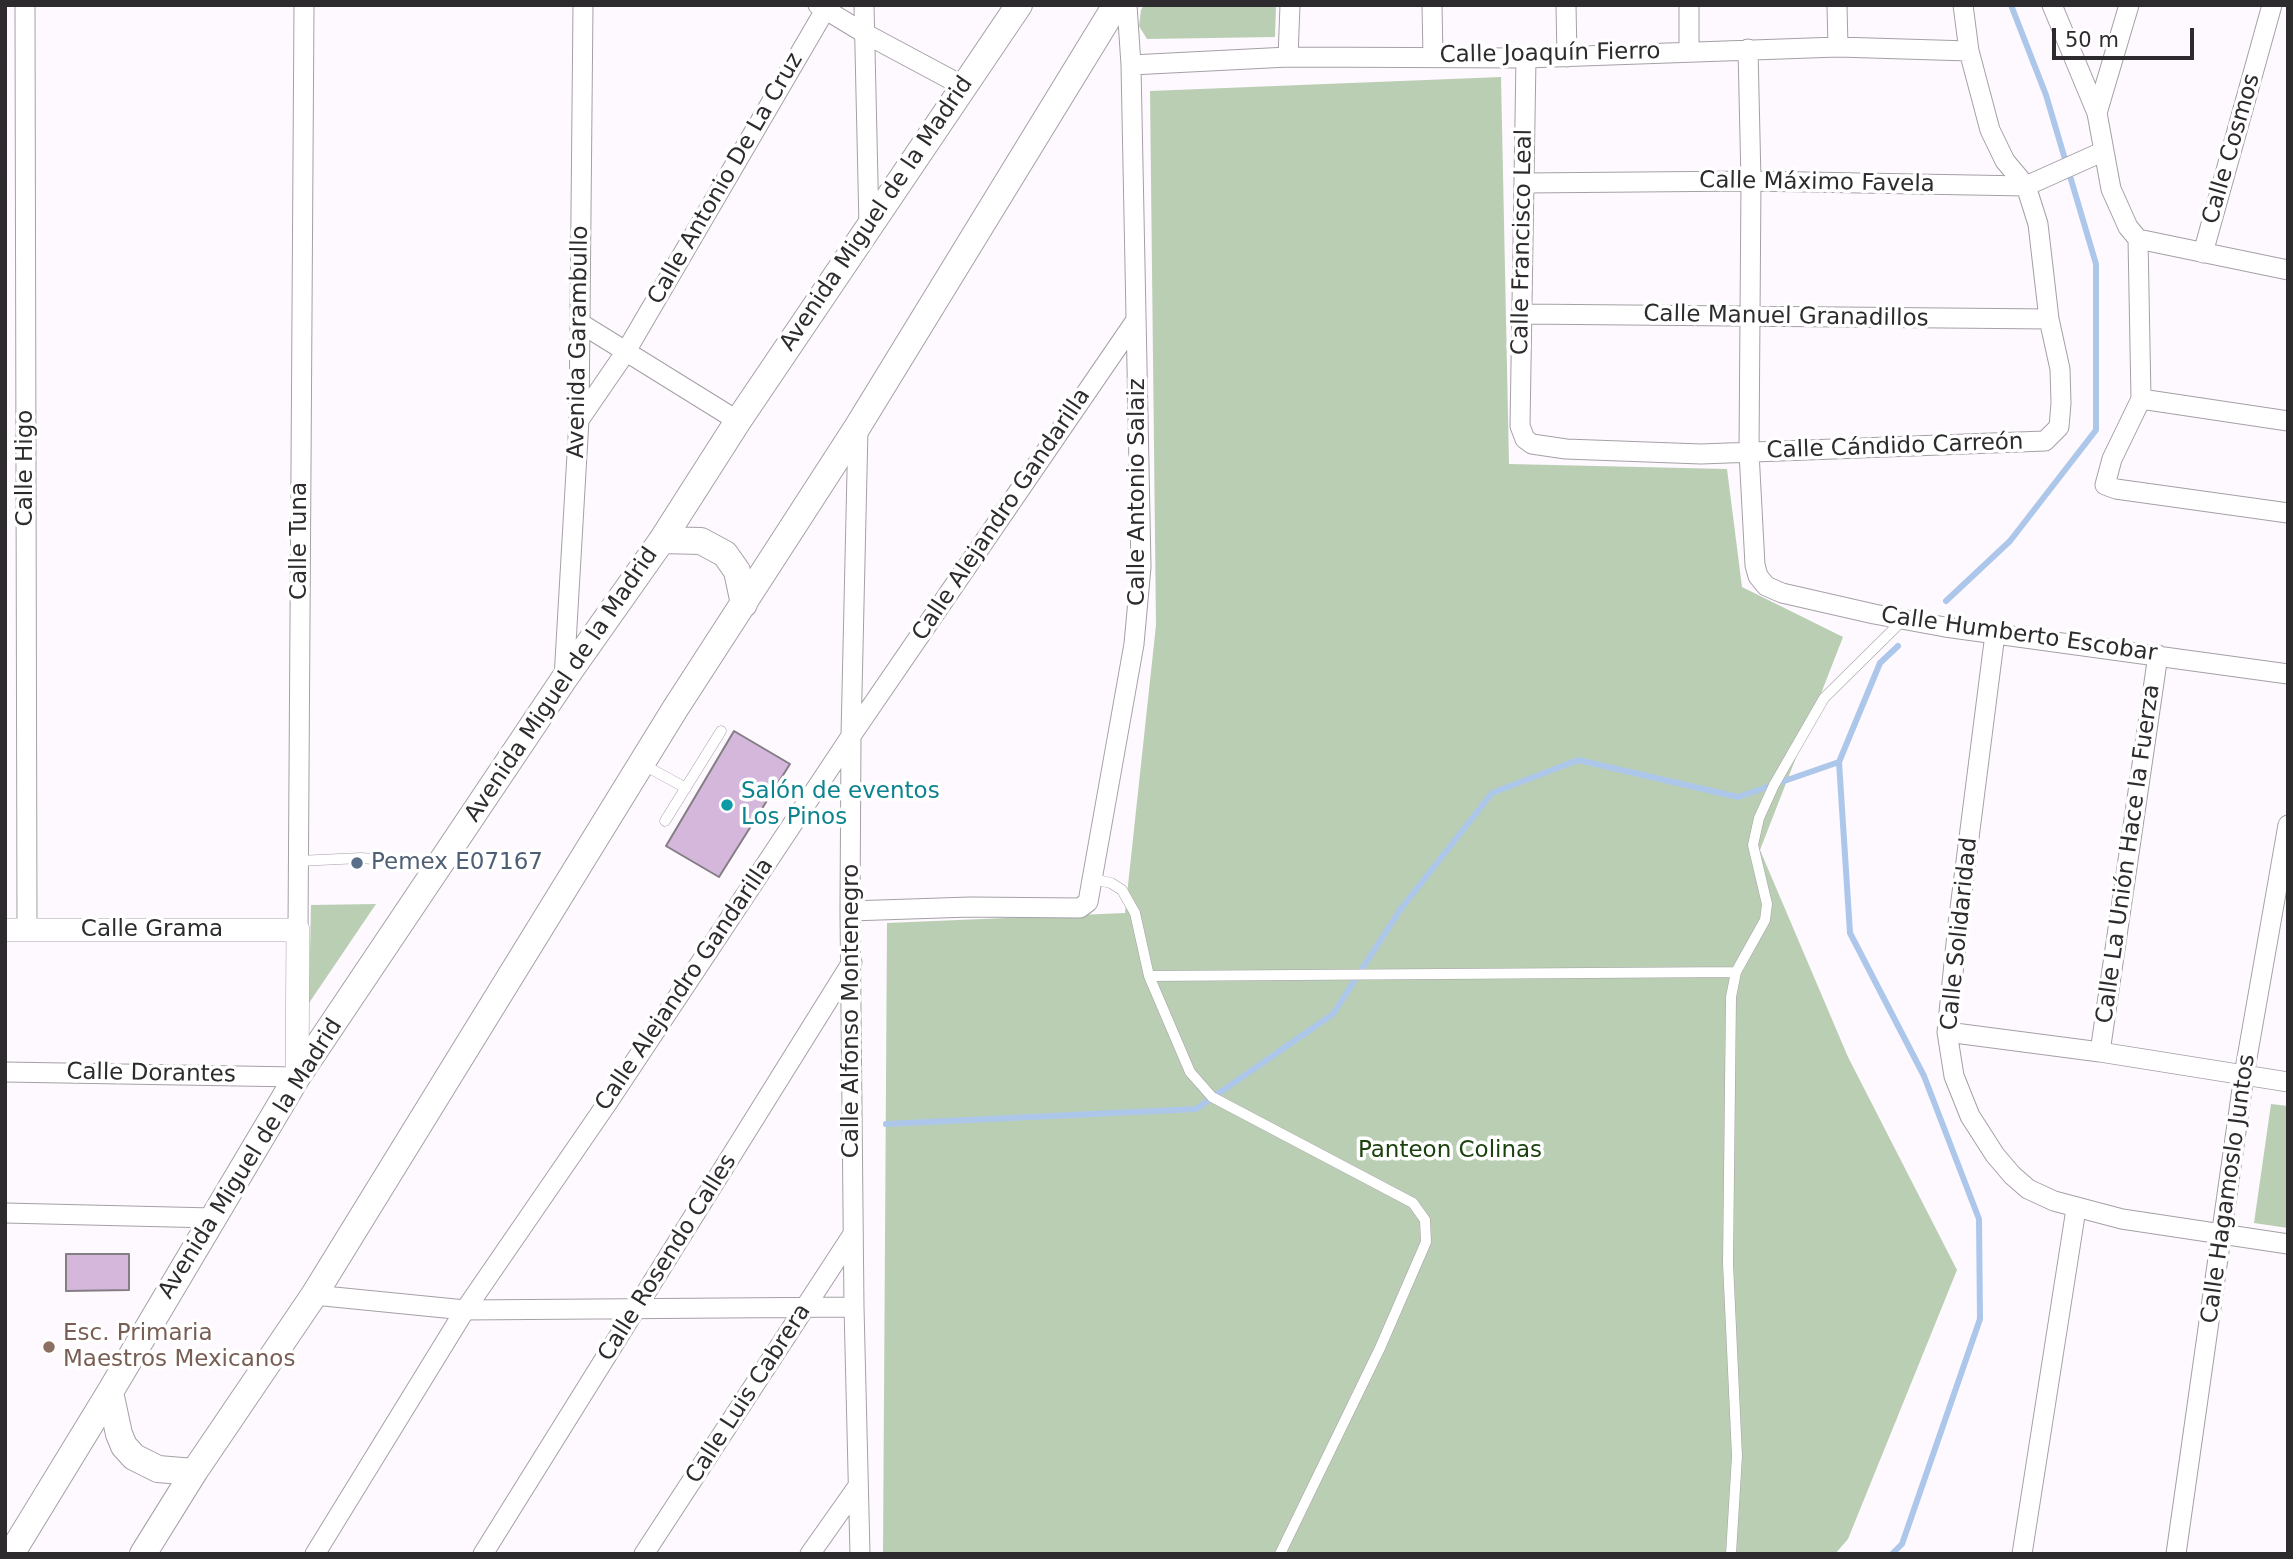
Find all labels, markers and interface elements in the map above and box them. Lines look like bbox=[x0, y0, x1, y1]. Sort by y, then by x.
scale bar bbox=[2055, 14, 2197, 58]
text: 50 m bbox=[2065, 28, 2119, 52]
street label: Calle Joaquín Fierro bbox=[1439, 38, 1661, 70]
street label: Calle Antonio De La Cruz bbox=[643, 48, 809, 310]
street label: Avenida Miguel de la Madrid bbox=[775, 71, 979, 357]
street label: Calle Cosmos bbox=[2197, 71, 2267, 227]
street label: Calle Francisco Leal bbox=[1507, 129, 1539, 355]
street label: Calle Máximo Favela bbox=[1699, 167, 1935, 199]
street label: Avenida Garambullo bbox=[563, 225, 595, 459]
street label: Calle Manuel Granadillos bbox=[1643, 301, 1929, 333]
street label: Calle Antonio Salaiz bbox=[1124, 378, 1152, 606]
street label: Calle Alejandro Gandarilla bbox=[907, 384, 1097, 646]
street label: Calle Higo bbox=[12, 410, 40, 526]
street label: Calle Cándido Carreón bbox=[1766, 429, 2024, 465]
street label: Calle Tuna bbox=[286, 482, 314, 600]
street label: Avenida Miguel de la Madrid bbox=[460, 542, 664, 828]
street label: Calle Humberto Escobar bbox=[1879, 602, 2159, 668]
street label: Calle La Unión Hace la Fuerza bbox=[2092, 683, 2166, 1025]
place label: Salón de eventos Los Pinos bbox=[741, 778, 940, 832]
marker: Salón de eventos Los Pinos bbox=[719, 797, 735, 813]
street label: Calle Solidaridad bbox=[1936, 836, 1984, 1032]
place label: Pemex E07167 bbox=[371, 849, 543, 877]
street label: Calle Alejandro Gandarilla bbox=[590, 854, 780, 1116]
marker: Pemex E07167 bbox=[349, 855, 365, 871]
street label: Calle Alfonso Montenegro bbox=[838, 864, 866, 1158]
street label: Calle Grama bbox=[81, 916, 223, 944]
street label: Avenida Miguel de la Madrid bbox=[153, 1014, 349, 1304]
street label: Calle Hagamoslo Juntos bbox=[2196, 1053, 2262, 1325]
street label: Calle Dorantes bbox=[66, 1059, 236, 1089]
park label: Panteon Colinas bbox=[1358, 1137, 1542, 1165]
street label: Calle Rosendo Calles bbox=[593, 1149, 743, 1367]
street label: Calle Luis Cabrera bbox=[681, 1299, 817, 1489]
place label: Esc. Primaria Maestros Mexicanos bbox=[63, 1320, 295, 1374]
marker: Esc. Primaria Maestros Mexicanos bbox=[41, 1339, 57, 1355]

